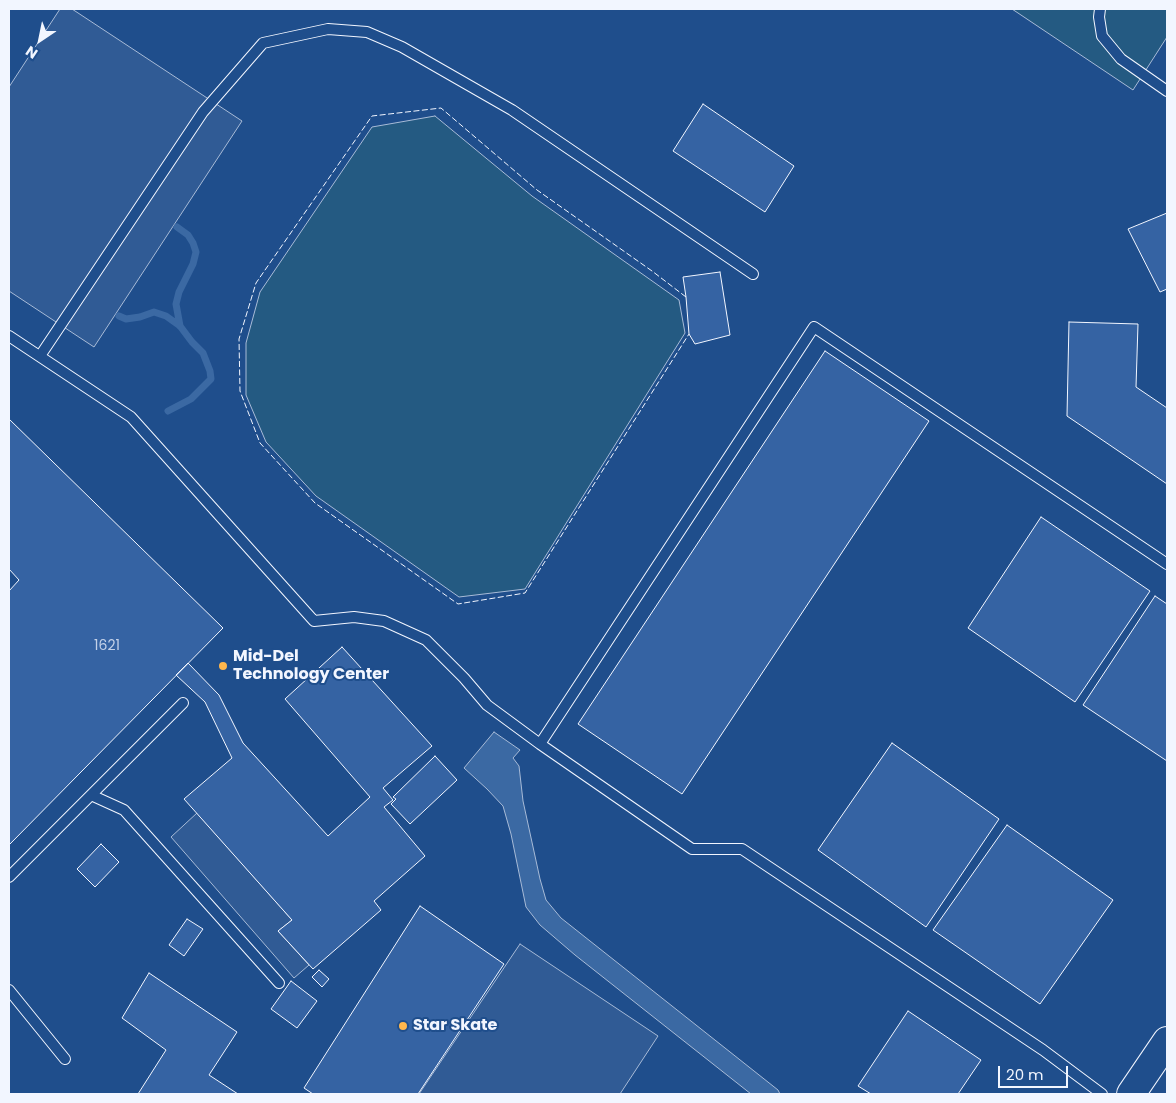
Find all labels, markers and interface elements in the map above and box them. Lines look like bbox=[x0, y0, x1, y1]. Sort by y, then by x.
north arrow bbox=[15, 15, 65, 65]
text: N bbox=[22, 41, 42, 64]
house number: 1621 bbox=[94, 638, 120, 654]
place label: Mid-Del Technology Center bbox=[233, 647, 389, 685]
marker: Mid-Del Technology Center bbox=[217, 660, 229, 672]
place label: Star Skate bbox=[413, 1016, 497, 1036]
marker: Star Skate bbox=[397, 1020, 409, 1032]
scale bar bbox=[1001, 1056, 1071, 1088]
text: 20 m bbox=[1006, 1064, 1044, 1085]

